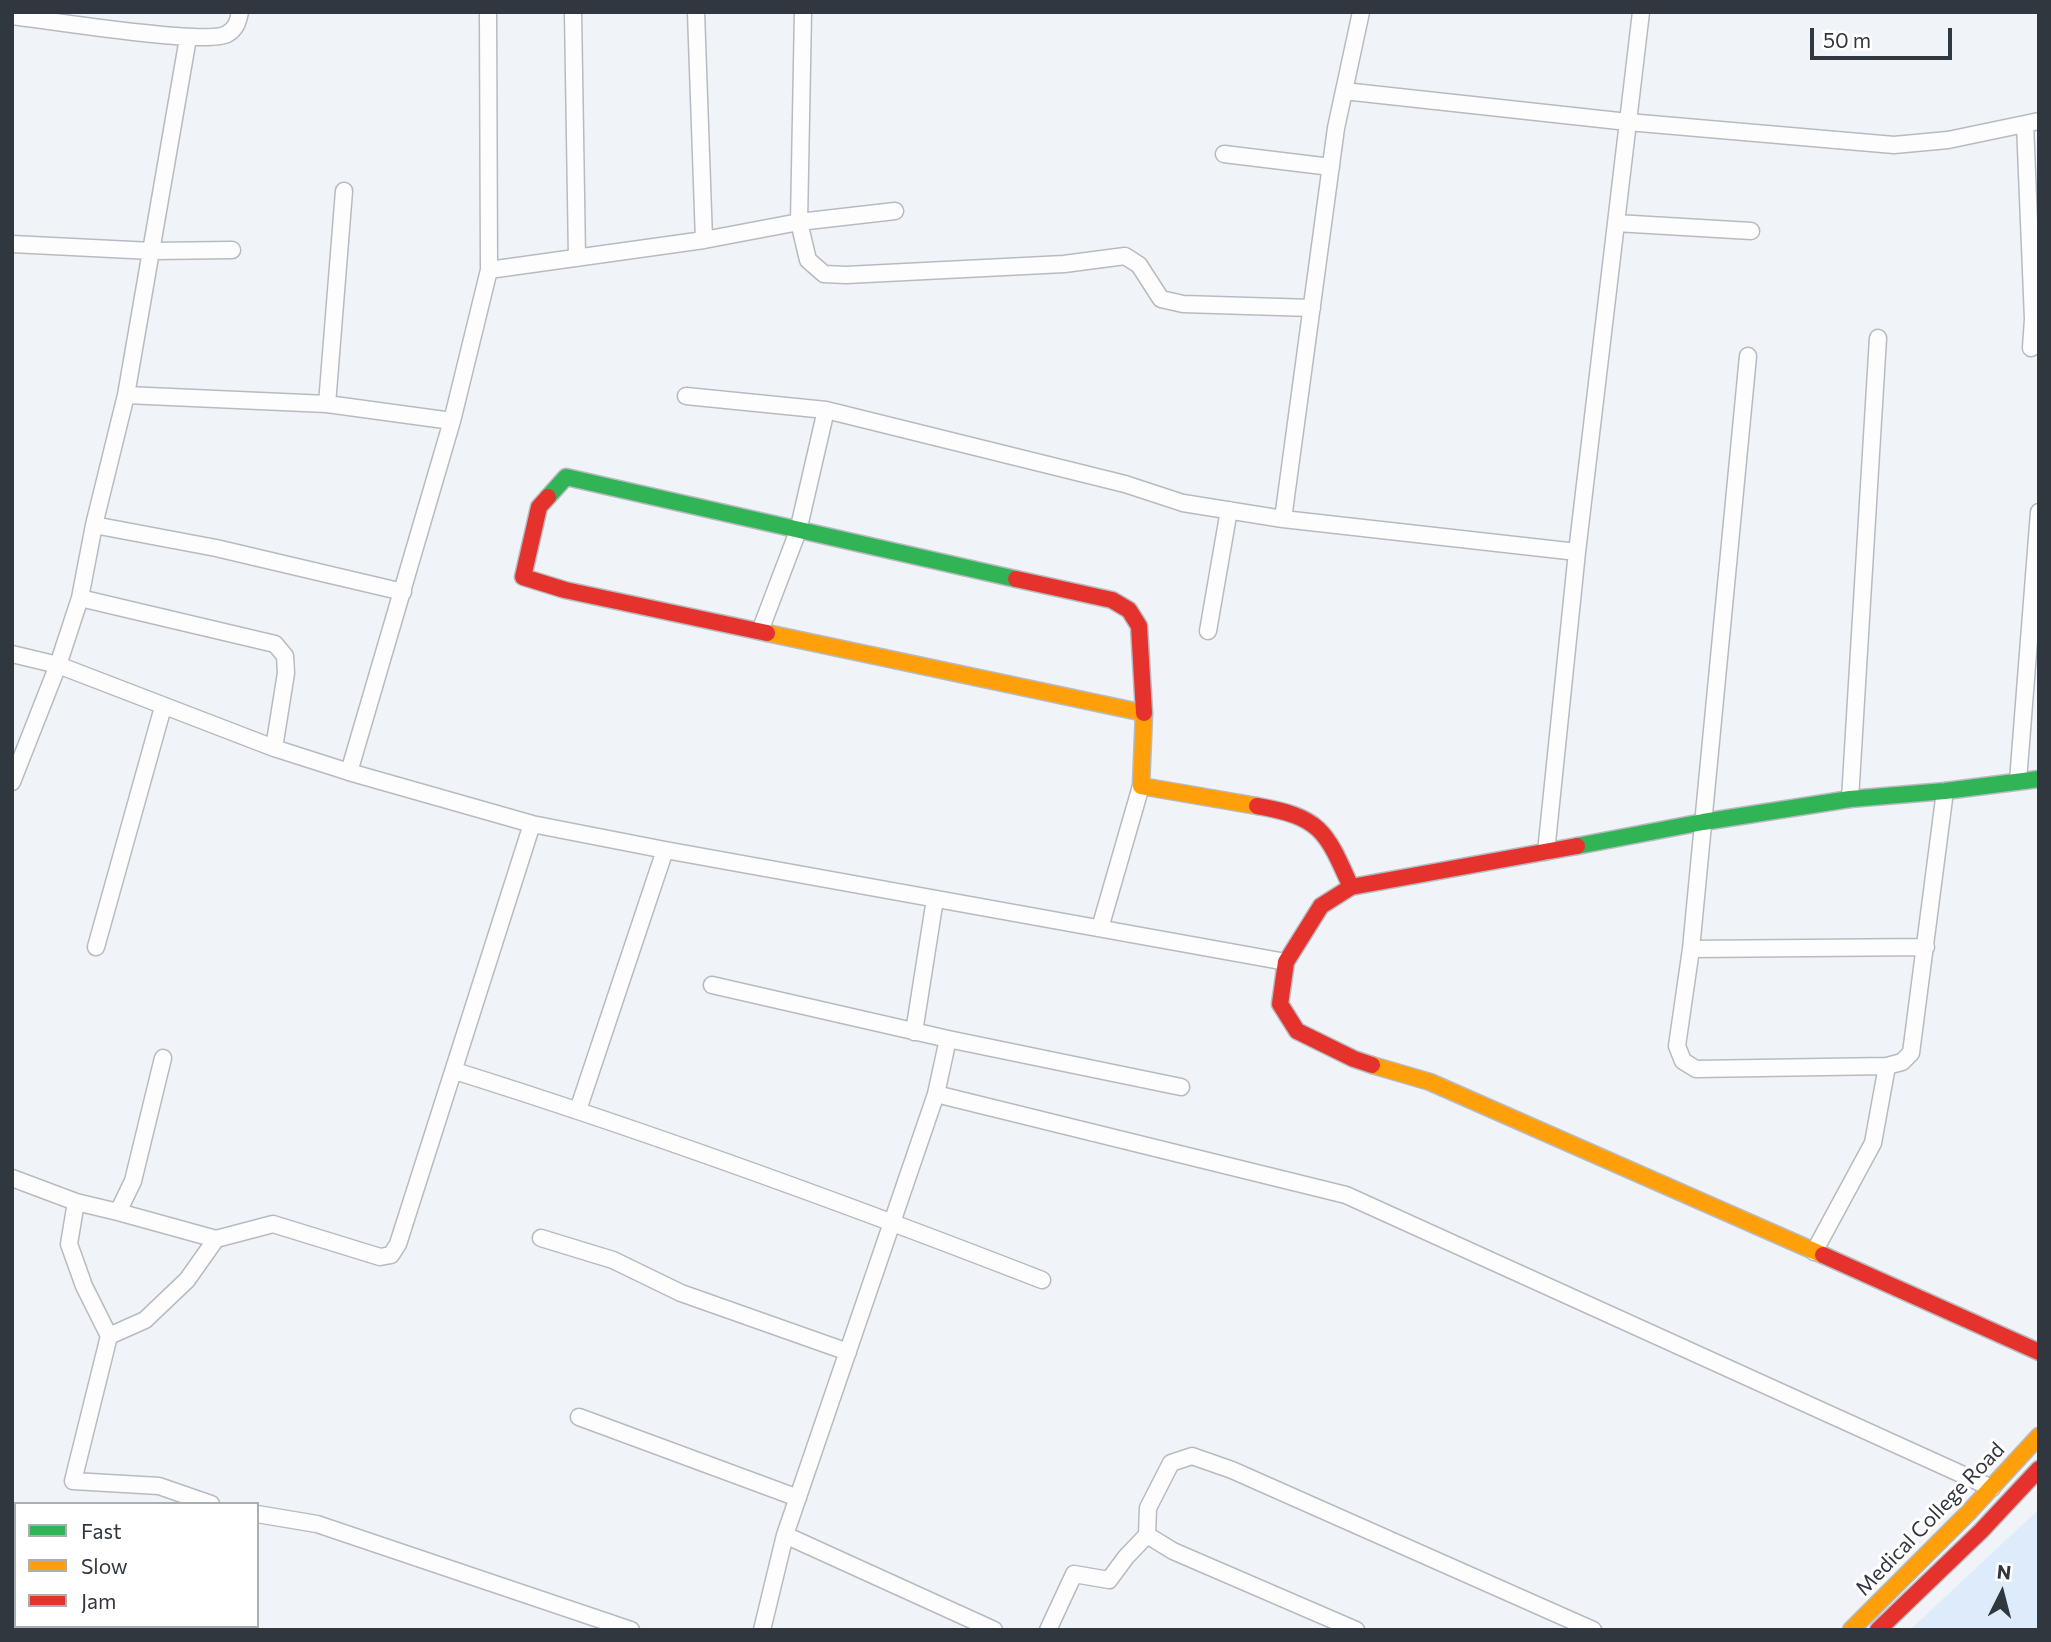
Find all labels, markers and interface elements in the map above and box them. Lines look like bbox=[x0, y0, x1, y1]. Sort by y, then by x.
scale bar bbox=[1813, 14, 1955, 58]
text: 50 m bbox=[1823, 27, 1871, 52]
street label: Medical College Road bbox=[1850, 1437, 2010, 1601]
legend bbox=[14, 1502, 259, 1628]
text: Fast bbox=[81, 1518, 122, 1543]
text: Slow bbox=[81, 1553, 128, 1578]
north arrow bbox=[1967, 1558, 2037, 1628]
text: N bbox=[1996, 1559, 2013, 1584]
text: Jam bbox=[81, 1588, 116, 1613]

